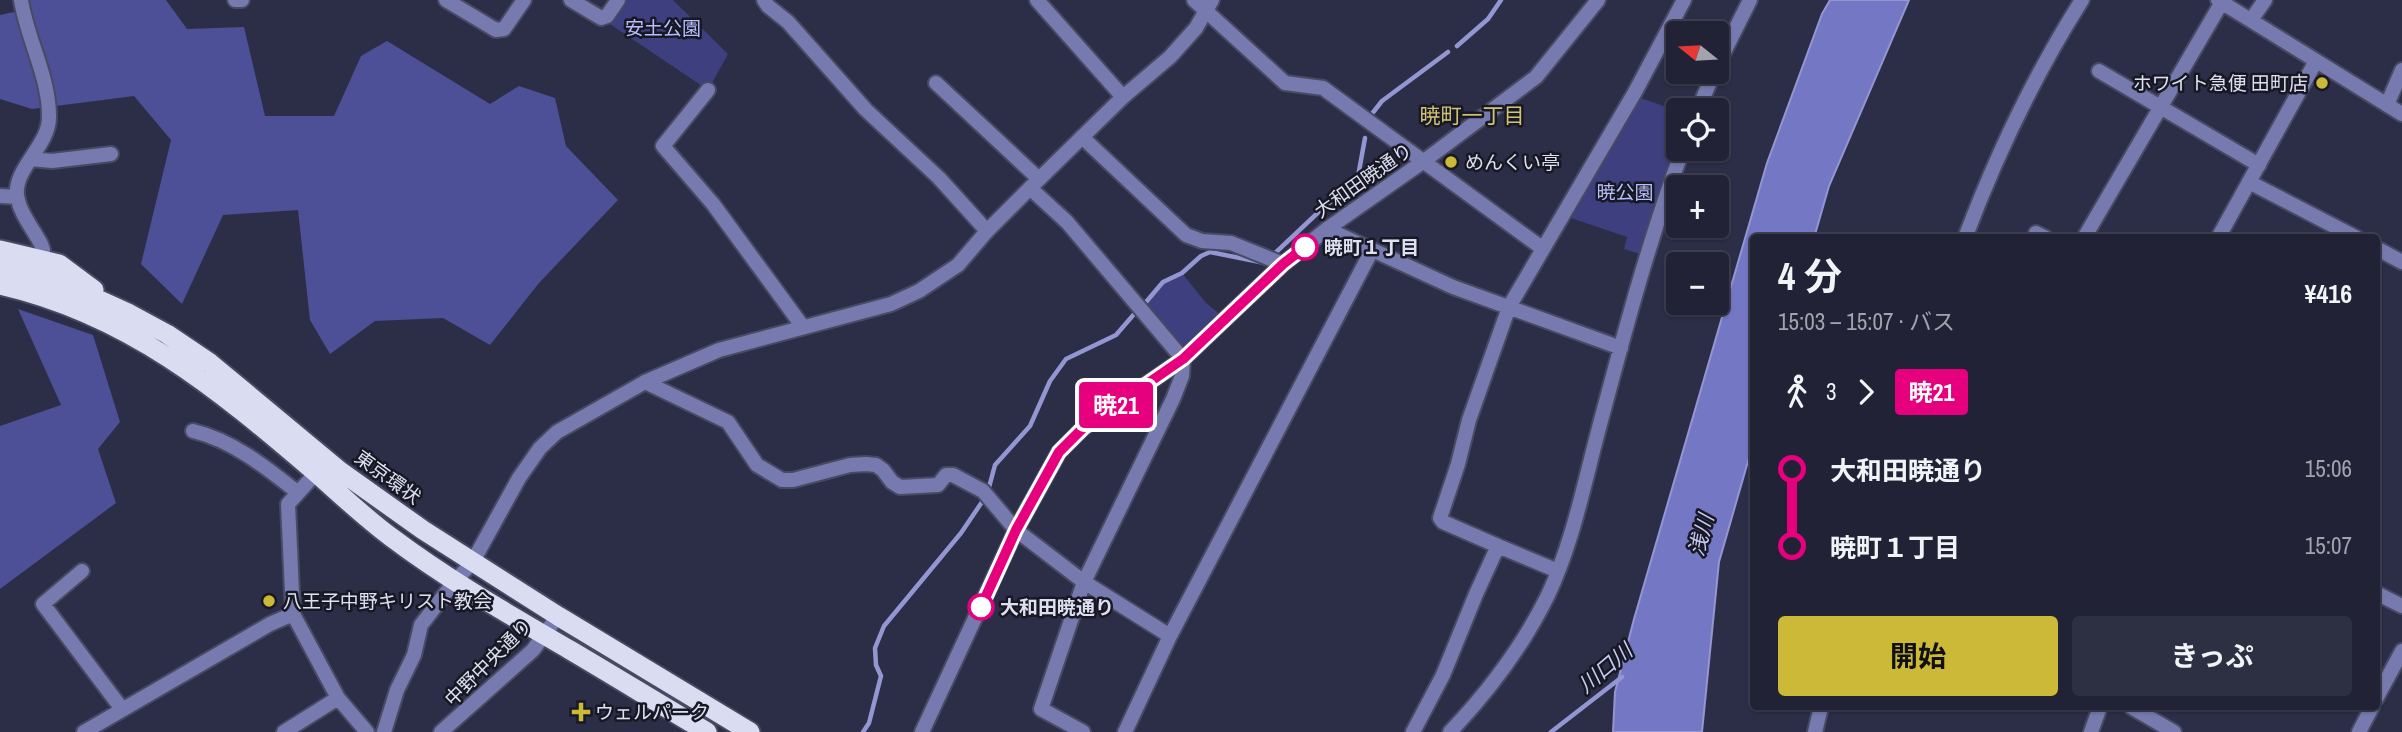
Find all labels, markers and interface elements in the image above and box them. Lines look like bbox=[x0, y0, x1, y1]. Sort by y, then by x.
park label: 安土公園 bbox=[625, 15, 701, 41]
north arrow bbox=[1666, 21, 1729, 84]
map controls bbox=[1666, 21, 1729, 315]
place label: ホワイト急便 田町店 bbox=[2133, 70, 2308, 96]
marker: ホワイト急便 田町店 bbox=[2314, 75, 2330, 91]
button: locate bbox=[1666, 98, 1729, 161]
district label: 暁町一丁目 bbox=[1420, 101, 1525, 130]
street label: 大和田暁通り bbox=[1309, 137, 1417, 223]
place label: めんくい亭 bbox=[1465, 149, 1560, 175]
marker: めんくい亭 bbox=[1443, 154, 1459, 170]
button: + bbox=[1666, 175, 1729, 238]
park label: 暁公園 bbox=[1596, 179, 1654, 205]
marker: 暁町１丁目 bbox=[1292, 234, 1318, 260]
place label: 暁町１丁目 bbox=[1324, 234, 1419, 260]
text: 4 分 bbox=[1778, 251, 1842, 302]
button: − bbox=[1666, 252, 1729, 315]
text: ¥416 bbox=[2305, 276, 2352, 311]
text: 15:03 – 15:07 · バス bbox=[1778, 306, 1955, 337]
icon: walk bbox=[1778, 373, 1816, 411]
icon: forward bbox=[1847, 373, 1885, 411]
text: 3 bbox=[1826, 376, 1837, 407]
text: 暁21 bbox=[1909, 376, 1954, 408]
line badge: 暁21 bbox=[1076, 382, 1156, 428]
text: 暁21 bbox=[1093, 389, 1139, 421]
street label: 東京環状 bbox=[350, 444, 426, 510]
text: 大和田暁通り bbox=[1830, 453, 1986, 488]
text: 15:06 bbox=[2305, 453, 2352, 484]
water label: 浅川 bbox=[1682, 509, 1721, 559]
text: 暁町１丁目 bbox=[1830, 530, 1960, 565]
text: 15:07 bbox=[2305, 530, 2352, 561]
place label: 八王子中野キリスト教会 bbox=[283, 588, 492, 614]
marker: 八王子中野キリスト教会 bbox=[261, 593, 277, 609]
marker: 大和田暁通り bbox=[968, 594, 994, 620]
place label: 大和田暁通り bbox=[1000, 594, 1114, 620]
street label: 中野中央通り bbox=[438, 612, 538, 712]
button: 開始 bbox=[1778, 616, 2058, 696]
button: きっぷ bbox=[2072, 616, 2352, 696]
water label: 川口川 bbox=[1572, 635, 1640, 699]
place label: ウェルパーク bbox=[595, 699, 709, 725]
marker: ウェルパーク bbox=[573, 704, 589, 720]

